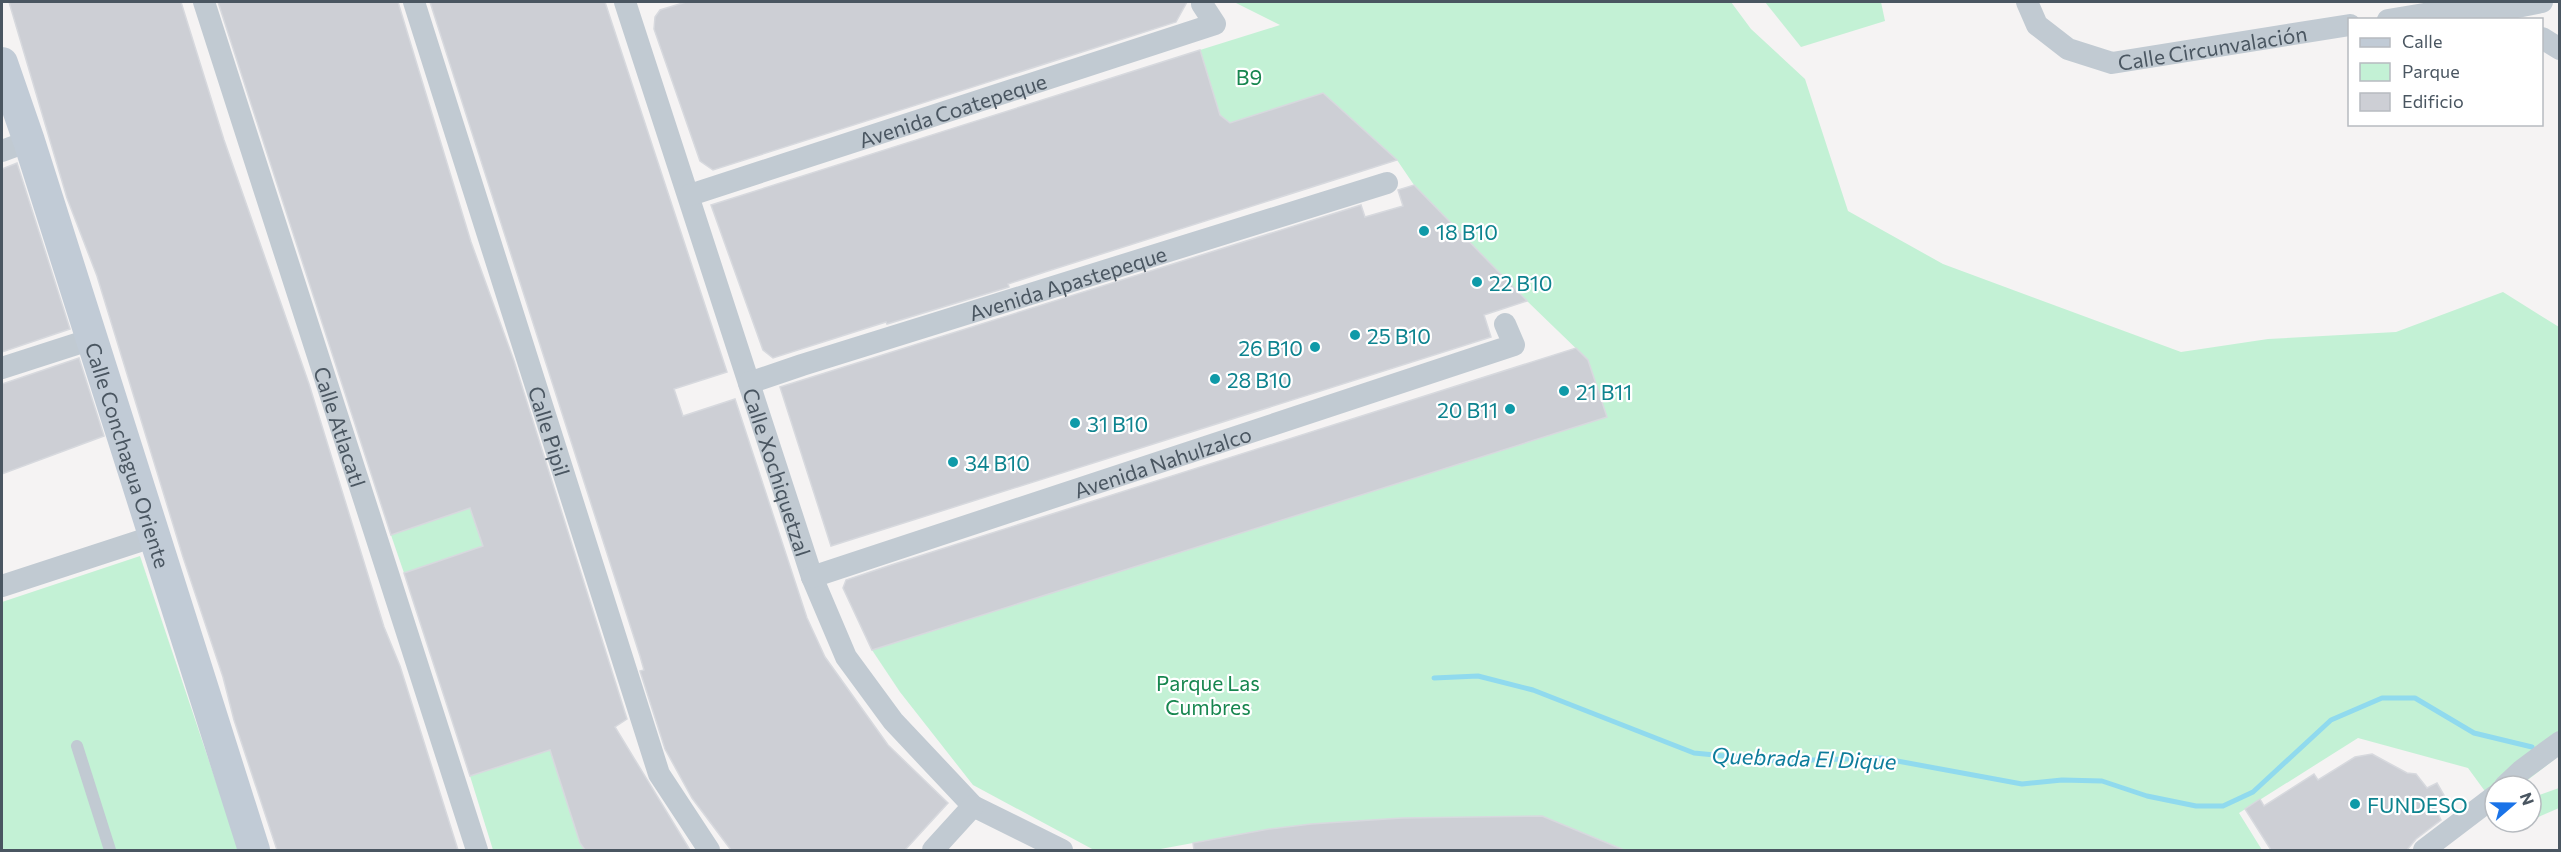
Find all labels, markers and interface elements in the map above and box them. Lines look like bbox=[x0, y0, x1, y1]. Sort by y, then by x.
legend bbox=[2348, 18, 2543, 126]
street label: Calle Circunvalación bbox=[2116, 20, 2309, 74]
text: Calle bbox=[2402, 30, 2442, 52]
text: Parque bbox=[2402, 60, 2460, 82]
park label: B9 bbox=[1236, 64, 1262, 89]
street label: Avenida Coatepeque bbox=[855, 67, 1049, 152]
text: Edificio bbox=[2402, 90, 2464, 112]
place label: 18 B10 bbox=[1436, 219, 1498, 244]
marker: 18 B10 bbox=[1417, 224, 1431, 238]
street label: Avenida Apastepeque bbox=[966, 240, 1169, 325]
place label: 22 B10 bbox=[1489, 270, 1553, 295]
marker: 22 B10 bbox=[1470, 275, 1484, 289]
place label: 25 B10 bbox=[1367, 323, 1431, 348]
marker: 25 B10 bbox=[1348, 328, 1362, 342]
place label: 26 B10 bbox=[1238, 335, 1303, 360]
street label: Calle Conchagua Oriente bbox=[81, 339, 176, 571]
marker: 26 B10 bbox=[1308, 340, 1322, 354]
street label: Calle Atlacatl bbox=[310, 363, 372, 490]
place label: 28 B10 bbox=[1227, 367, 1292, 392]
marker: 28 B10 bbox=[1208, 372, 1222, 386]
place label: 21 B11 bbox=[1576, 379, 1632, 404]
street label: Calle Pipil bbox=[524, 383, 576, 479]
street label: Calle Xochiquetzal bbox=[739, 384, 817, 559]
marker: 21 B11 bbox=[1557, 384, 1571, 398]
place label: 20 B11 bbox=[1437, 397, 1498, 422]
marker: 20 B11 bbox=[1503, 402, 1517, 416]
place label: 31 B10 bbox=[1087, 411, 1148, 436]
marker: 31 B10 bbox=[1068, 416, 1082, 430]
street label: Avenida Nahulzalco bbox=[1070, 420, 1254, 502]
place label: 34 B10 bbox=[965, 450, 1030, 475]
marker: 34 B10 bbox=[946, 455, 960, 469]
park label: Parque Las Cumbres bbox=[1156, 670, 1260, 719]
water label: Quebrada El Dique bbox=[1711, 741, 1897, 775]
north arrow bbox=[2483, 774, 2543, 834]
text: N bbox=[2517, 790, 2539, 808]
place label: FUNDESO bbox=[2367, 792, 2468, 817]
marker: FUNDESO bbox=[2348, 797, 2362, 811]

